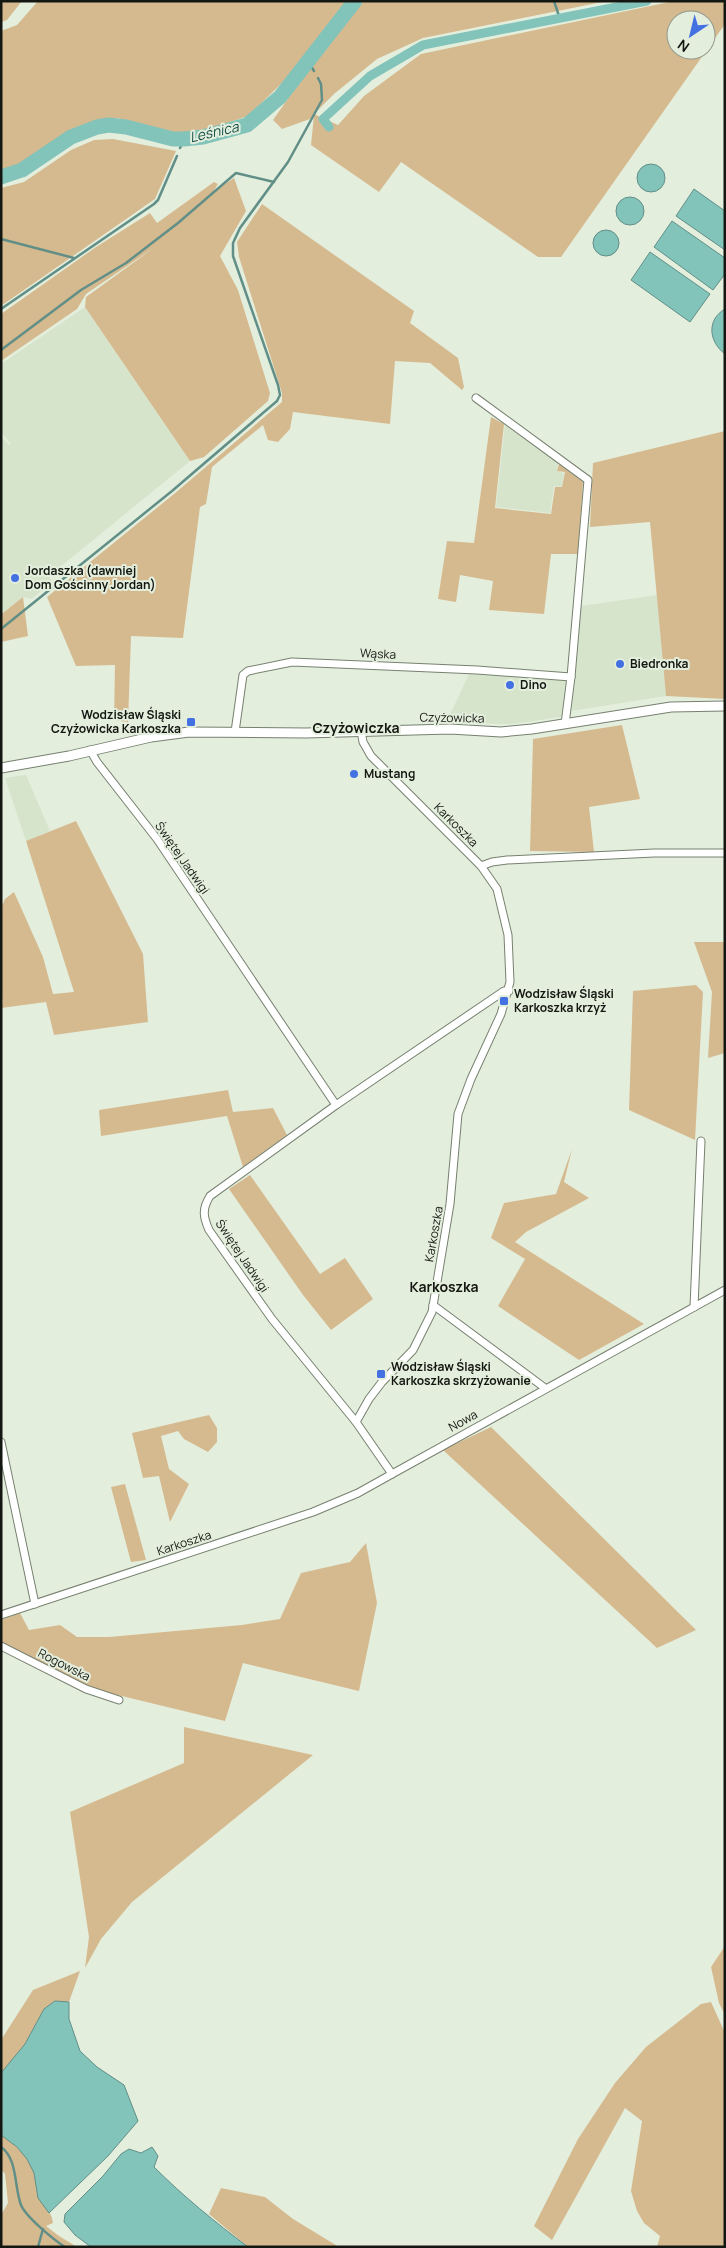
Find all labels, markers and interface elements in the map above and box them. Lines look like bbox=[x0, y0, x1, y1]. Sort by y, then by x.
north arrow bbox=[666, 10, 716, 60]
text: N bbox=[674, 35, 693, 57]
water label: Leśnica bbox=[188, 116, 241, 146]
place label: Jordaszka (dawniej Dom Gościnny Jordan) bbox=[25, 562, 156, 593]
marker: Jordaszka (dawniej Dom Gościnny Jordan) bbox=[9, 572, 21, 584]
street label: Wąska bbox=[359, 644, 397, 663]
place label: Biedronka bbox=[630, 655, 689, 672]
marker: Biedronka bbox=[614, 658, 626, 670]
place label: Dino bbox=[520, 676, 547, 693]
marker: Dino bbox=[504, 679, 516, 691]
place label: Wodzisław Śląski Czyżowicka Karkoszka bbox=[51, 706, 181, 737]
street label: Czyżowicka bbox=[419, 708, 485, 727]
marker: Wodzisław Śląski Czyżowicka Karkoszka bbox=[185, 716, 197, 728]
district label: Czyżowiczka bbox=[312, 718, 400, 737]
place label: Mustang bbox=[364, 765, 415, 782]
marker: Mustang bbox=[348, 768, 360, 780]
street label: Karkoszka bbox=[430, 799, 482, 851]
street label: Świętej Jadwigi bbox=[151, 818, 214, 897]
place label: Wodzisław Śląski Karkoszka krzyż bbox=[514, 985, 614, 1016]
marker: Wodzisław Śląski Karkoszka krzyż bbox=[498, 995, 510, 1007]
street label: Karkoszka bbox=[420, 1205, 447, 1263]
street label: Świętej Jadwigi bbox=[212, 1216, 273, 1296]
district label: Karkoszka bbox=[409, 1277, 479, 1296]
place label: Wodzisław Śląski Karkoszka skrzyżowanie bbox=[391, 1358, 531, 1389]
marker: Wodzisław Śląski Karkoszka skrzyżowanie bbox=[375, 1368, 387, 1380]
street label: Nowa bbox=[445, 1406, 480, 1435]
street label: Karkoszka bbox=[154, 1526, 213, 1559]
street label: Rogowska bbox=[35, 1644, 93, 1685]

